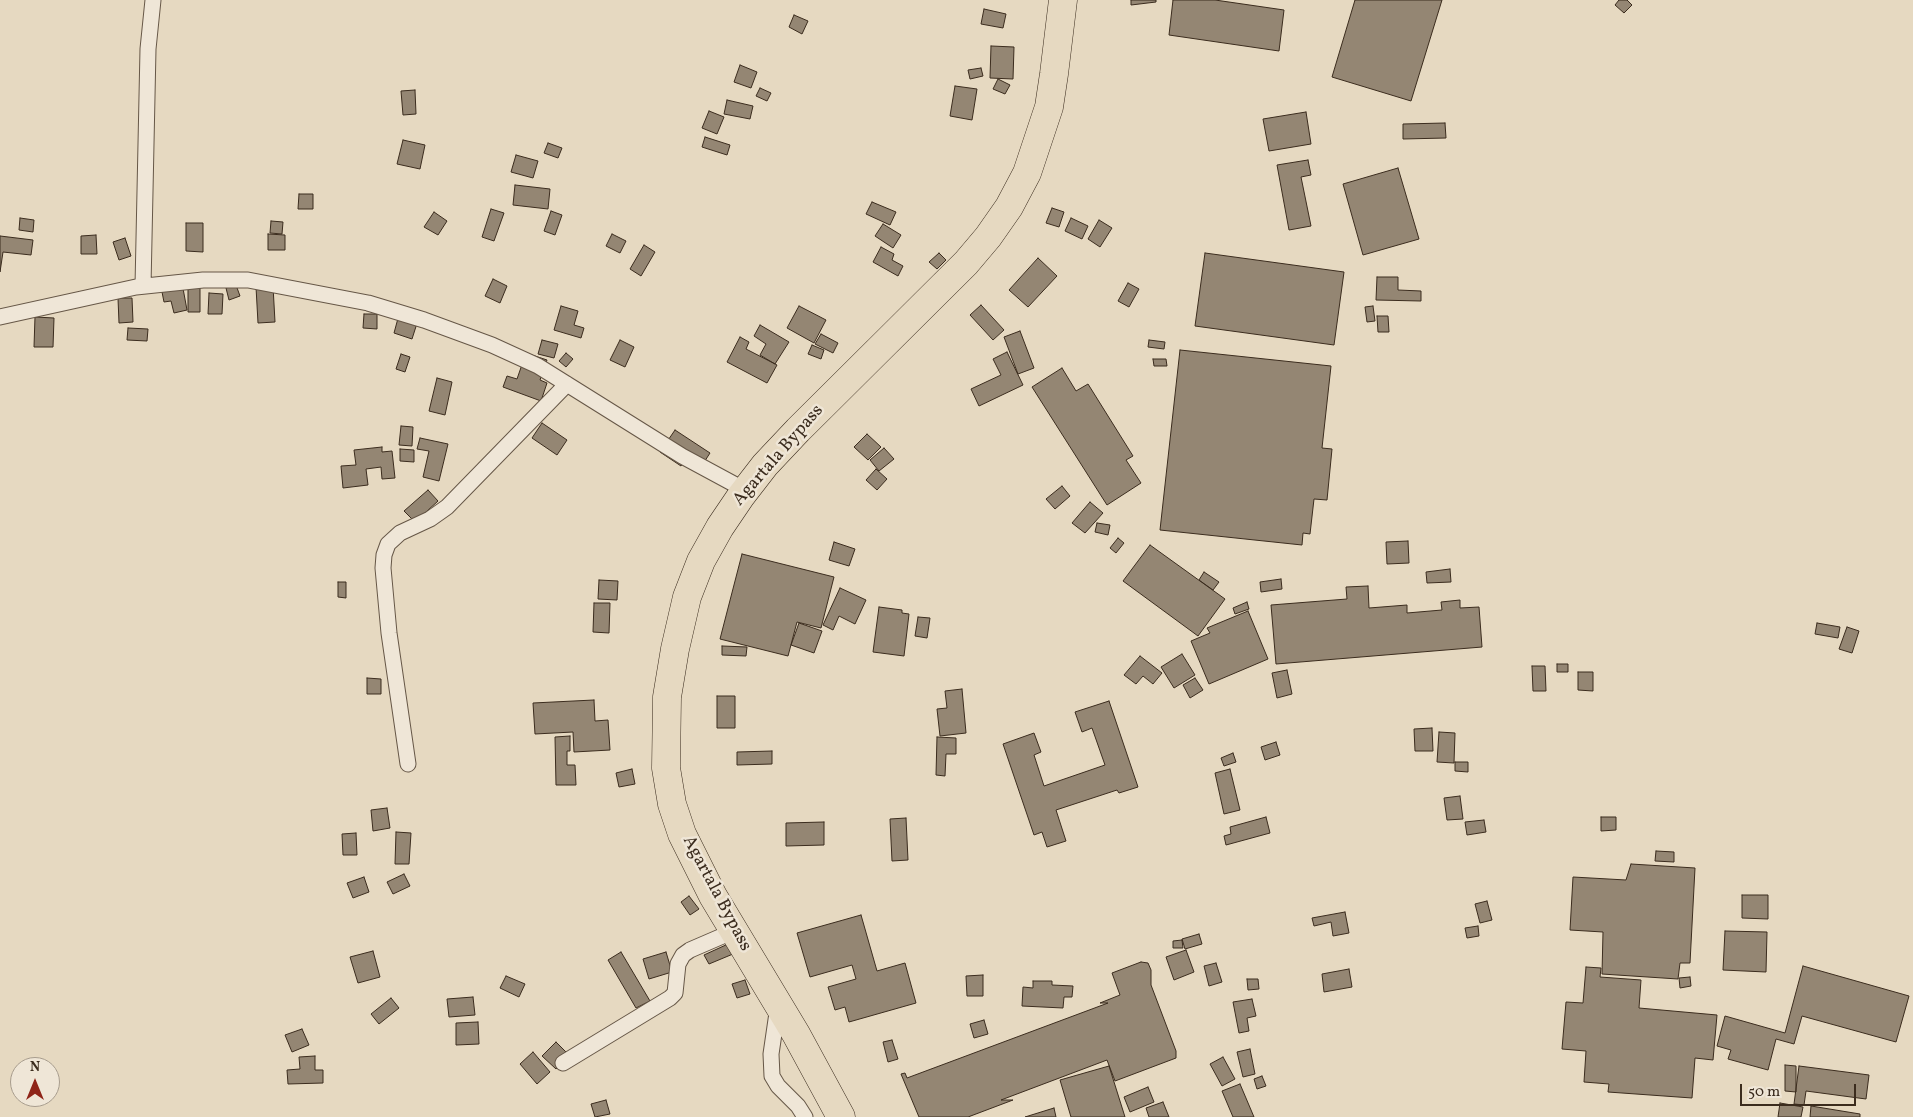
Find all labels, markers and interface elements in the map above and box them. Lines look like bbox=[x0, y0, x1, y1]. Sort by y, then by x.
street label: Agartala Bypass bbox=[729, 401, 829, 511]
street label: Agartala Bypass bbox=[677, 833, 755, 955]
north arrow bbox=[10, 1057, 60, 1107]
text: N bbox=[30, 1058, 40, 1077]
scale bar bbox=[1743, 1074, 1859, 1106]
text: 50 m bbox=[1748, 1082, 1780, 1103]

